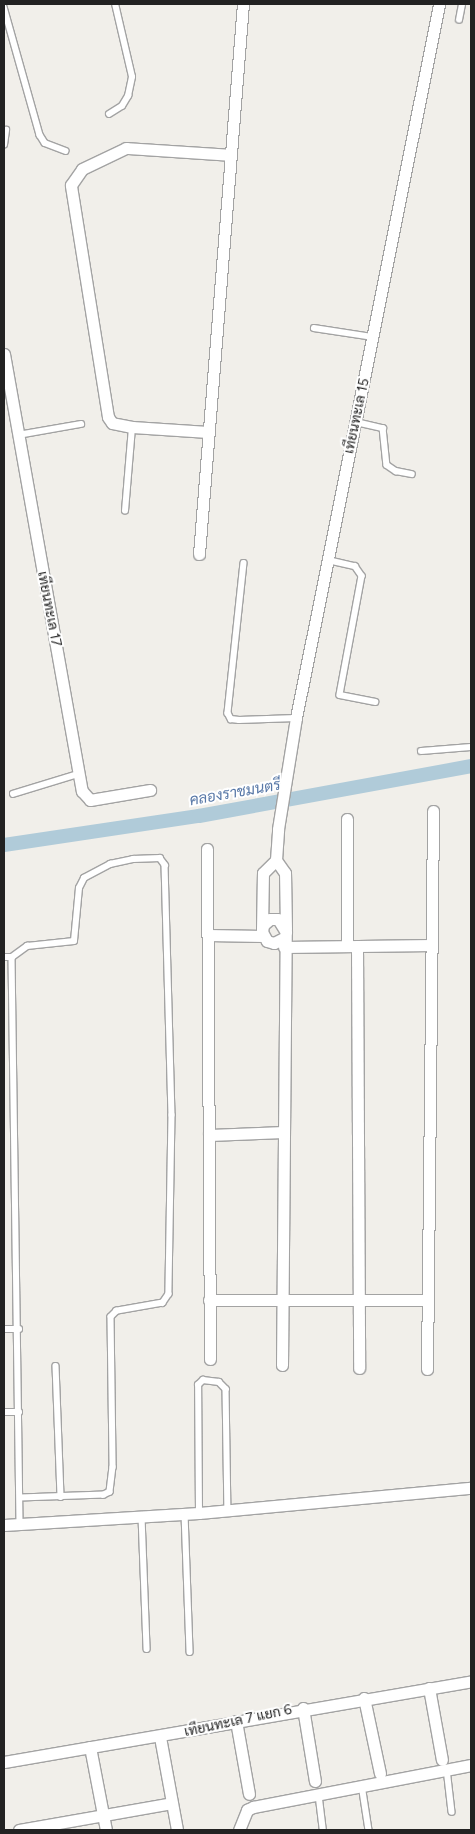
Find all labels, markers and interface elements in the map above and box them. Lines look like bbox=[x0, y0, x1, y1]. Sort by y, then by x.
street label: เทียนทะเล 15 bbox=[341, 377, 373, 455]
street label: เทียนทะเล 17 bbox=[33, 570, 65, 648]
water label: คลองราชมนตรี bbox=[188, 776, 282, 810]
street label: เทียนทะเล 7 แยก 6 bbox=[183, 1701, 293, 1741]

